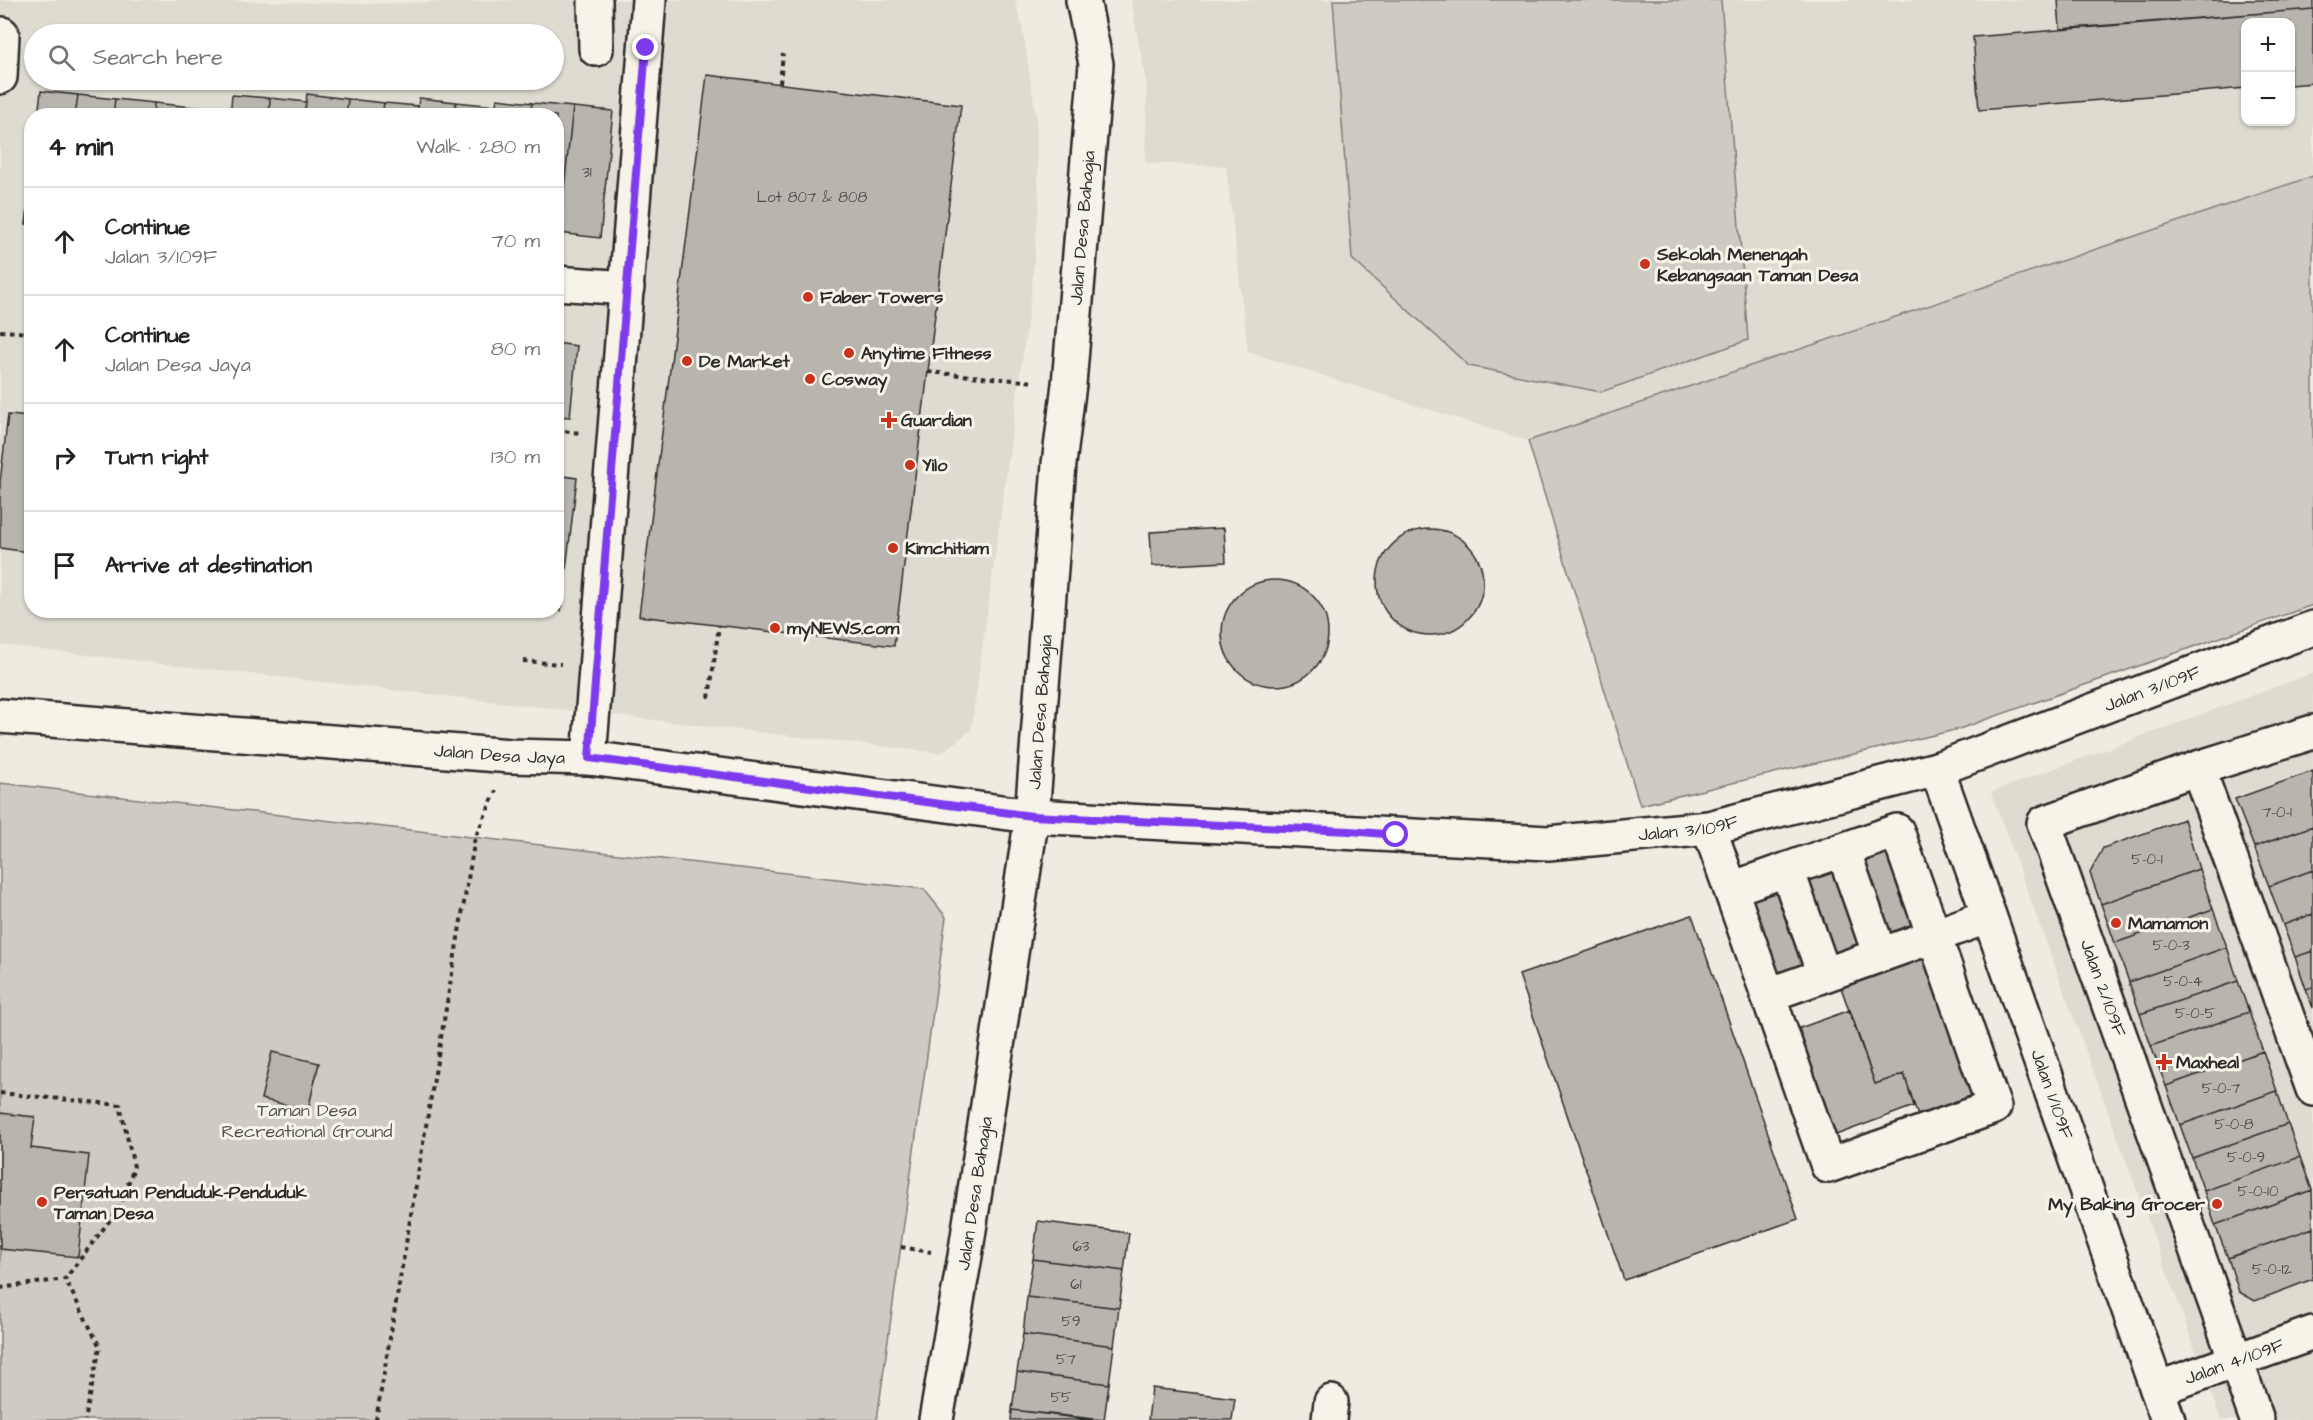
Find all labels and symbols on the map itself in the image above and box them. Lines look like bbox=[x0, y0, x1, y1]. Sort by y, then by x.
route end bbox=[632, 34, 658, 60]
street label: Jalan Desa Bahagia bbox=[1063, 150, 1101, 306]
house number: 31 bbox=[582, 162, 592, 183]
house number: Lot 807 & 808 bbox=[757, 187, 867, 208]
place label: Sekolah Menengah Kebangsaan Taman Desa bbox=[1656, 242, 1859, 289]
marker: Sekolah Menengah Kebangsaan Taman Desa bbox=[1638, 257, 1652, 271]
place label: Faber Towers bbox=[820, 285, 943, 310]
marker: Faber Towers bbox=[801, 290, 815, 304]
place label: Anytime Fitness bbox=[861, 341, 992, 367]
marker: Anytime Fitness bbox=[842, 346, 856, 360]
place label: De Market bbox=[699, 349, 790, 374]
marker: De Market bbox=[680, 354, 694, 368]
place label: Cosway bbox=[822, 367, 888, 393]
marker: Cosway bbox=[803, 372, 817, 386]
place label: Guardian bbox=[901, 408, 972, 433]
marker: Guardian bbox=[882, 413, 896, 427]
place label: Yilo bbox=[922, 453, 948, 478]
marker: Yilo bbox=[903, 458, 917, 472]
place label: Kimchitiam bbox=[905, 536, 990, 561]
marker: Kimchitiam bbox=[886, 541, 900, 555]
place label: myNEWS.com bbox=[787, 616, 900, 642]
marker: myNEWS.com bbox=[768, 621, 782, 635]
street label: Jalan Desa Bahagia bbox=[1022, 634, 1058, 790]
street label: Jalan 3/109F bbox=[2101, 659, 2204, 718]
street label: Jalan Desa Jaya bbox=[433, 738, 566, 771]
house number: 7-0-1 bbox=[2262, 802, 2292, 823]
street label: Jalan 3/109F bbox=[1637, 808, 1741, 847]
route start bbox=[1382, 821, 1408, 847]
house number: 5-0-1 bbox=[2131, 849, 2163, 870]
place label: Mamamon bbox=[2128, 911, 2208, 936]
marker: Mamamon bbox=[2109, 916, 2123, 930]
house number: 5-0-3 bbox=[2152, 935, 2190, 956]
street label: Jalan 2/109F bbox=[2074, 936, 2132, 1041]
house number: 5-0-4 bbox=[2163, 971, 2203, 992]
house number: 5-0-5 bbox=[2175, 1003, 2215, 1024]
street label: Jalan 1/109F bbox=[2025, 1046, 2080, 1143]
place label: Maxheal bbox=[2176, 1050, 2239, 1075]
marker: Maxheal bbox=[2157, 1055, 2171, 1069]
house number: 5-0-7 bbox=[2202, 1078, 2240, 1099]
park label: Taman Desa Recreational Ground bbox=[222, 1098, 393, 1144]
house number: 5-0-8 bbox=[2214, 1114, 2254, 1135]
street label: Jalan Desa Bahagia bbox=[950, 1115, 999, 1272]
house number: 5-0-9 bbox=[2227, 1147, 2265, 1168]
place label: Persatuan Penduduk-Penduduk Taman Desa bbox=[53, 1180, 308, 1226]
house number: 5-0-10 bbox=[2238, 1181, 2279, 1202]
place label: My Baking Grocer bbox=[2048, 1192, 2205, 1218]
marker: Persatuan Penduduk-Penduduk Taman Desa bbox=[35, 1195, 49, 1209]
marker: My Baking Grocer bbox=[2210, 1197, 2224, 1211]
house number: 63 bbox=[1072, 1236, 1090, 1257]
house number: 5-0-12 bbox=[2252, 1259, 2292, 1280]
house number: 61 bbox=[1070, 1274, 1082, 1295]
house number: 59 bbox=[1061, 1311, 1081, 1332]
street label: Jalan 4/109F bbox=[2181, 1332, 2288, 1391]
house number: 57 bbox=[1056, 1349, 1076, 1370]
house number: 55 bbox=[1050, 1387, 1072, 1408]

